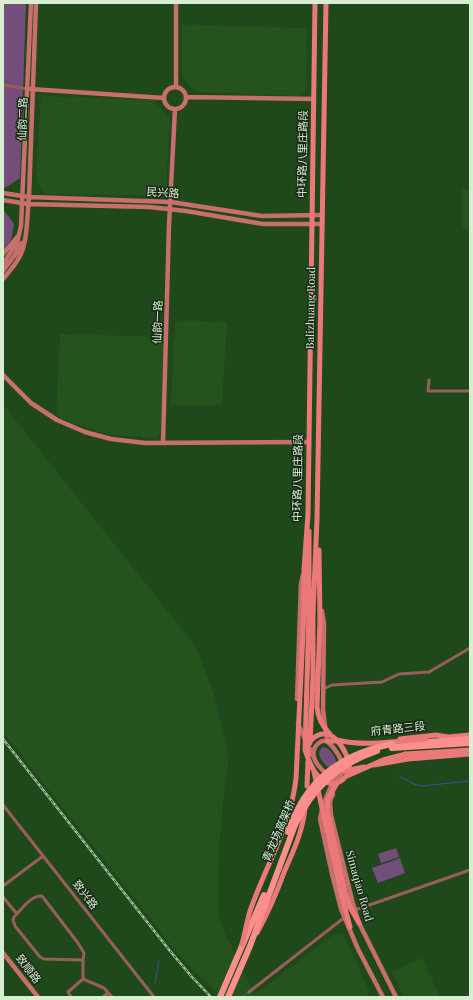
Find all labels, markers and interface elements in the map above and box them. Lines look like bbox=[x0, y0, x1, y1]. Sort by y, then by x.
street label: 仙韵二路 bbox=[16, 97, 30, 141]
street label: 中环路八里庄路段 bbox=[296, 110, 310, 198]
street label: 民兴路 bbox=[146, 185, 180, 201]
street label: Balizhuang Road bbox=[304, 267, 318, 349]
street label: 仙韵一路 bbox=[151, 300, 165, 344]
street label: 中环路八里庄路段 bbox=[291, 434, 305, 522]
street label: 府青路三段 bbox=[370, 720, 426, 738]
street label: 青龙场高架桥 bbox=[260, 798, 298, 864]
street label: Simaqiao Road bbox=[343, 849, 375, 923]
street label: 致兴路 bbox=[70, 878, 100, 912]
street label: 致顺路 bbox=[13, 952, 43, 986]

